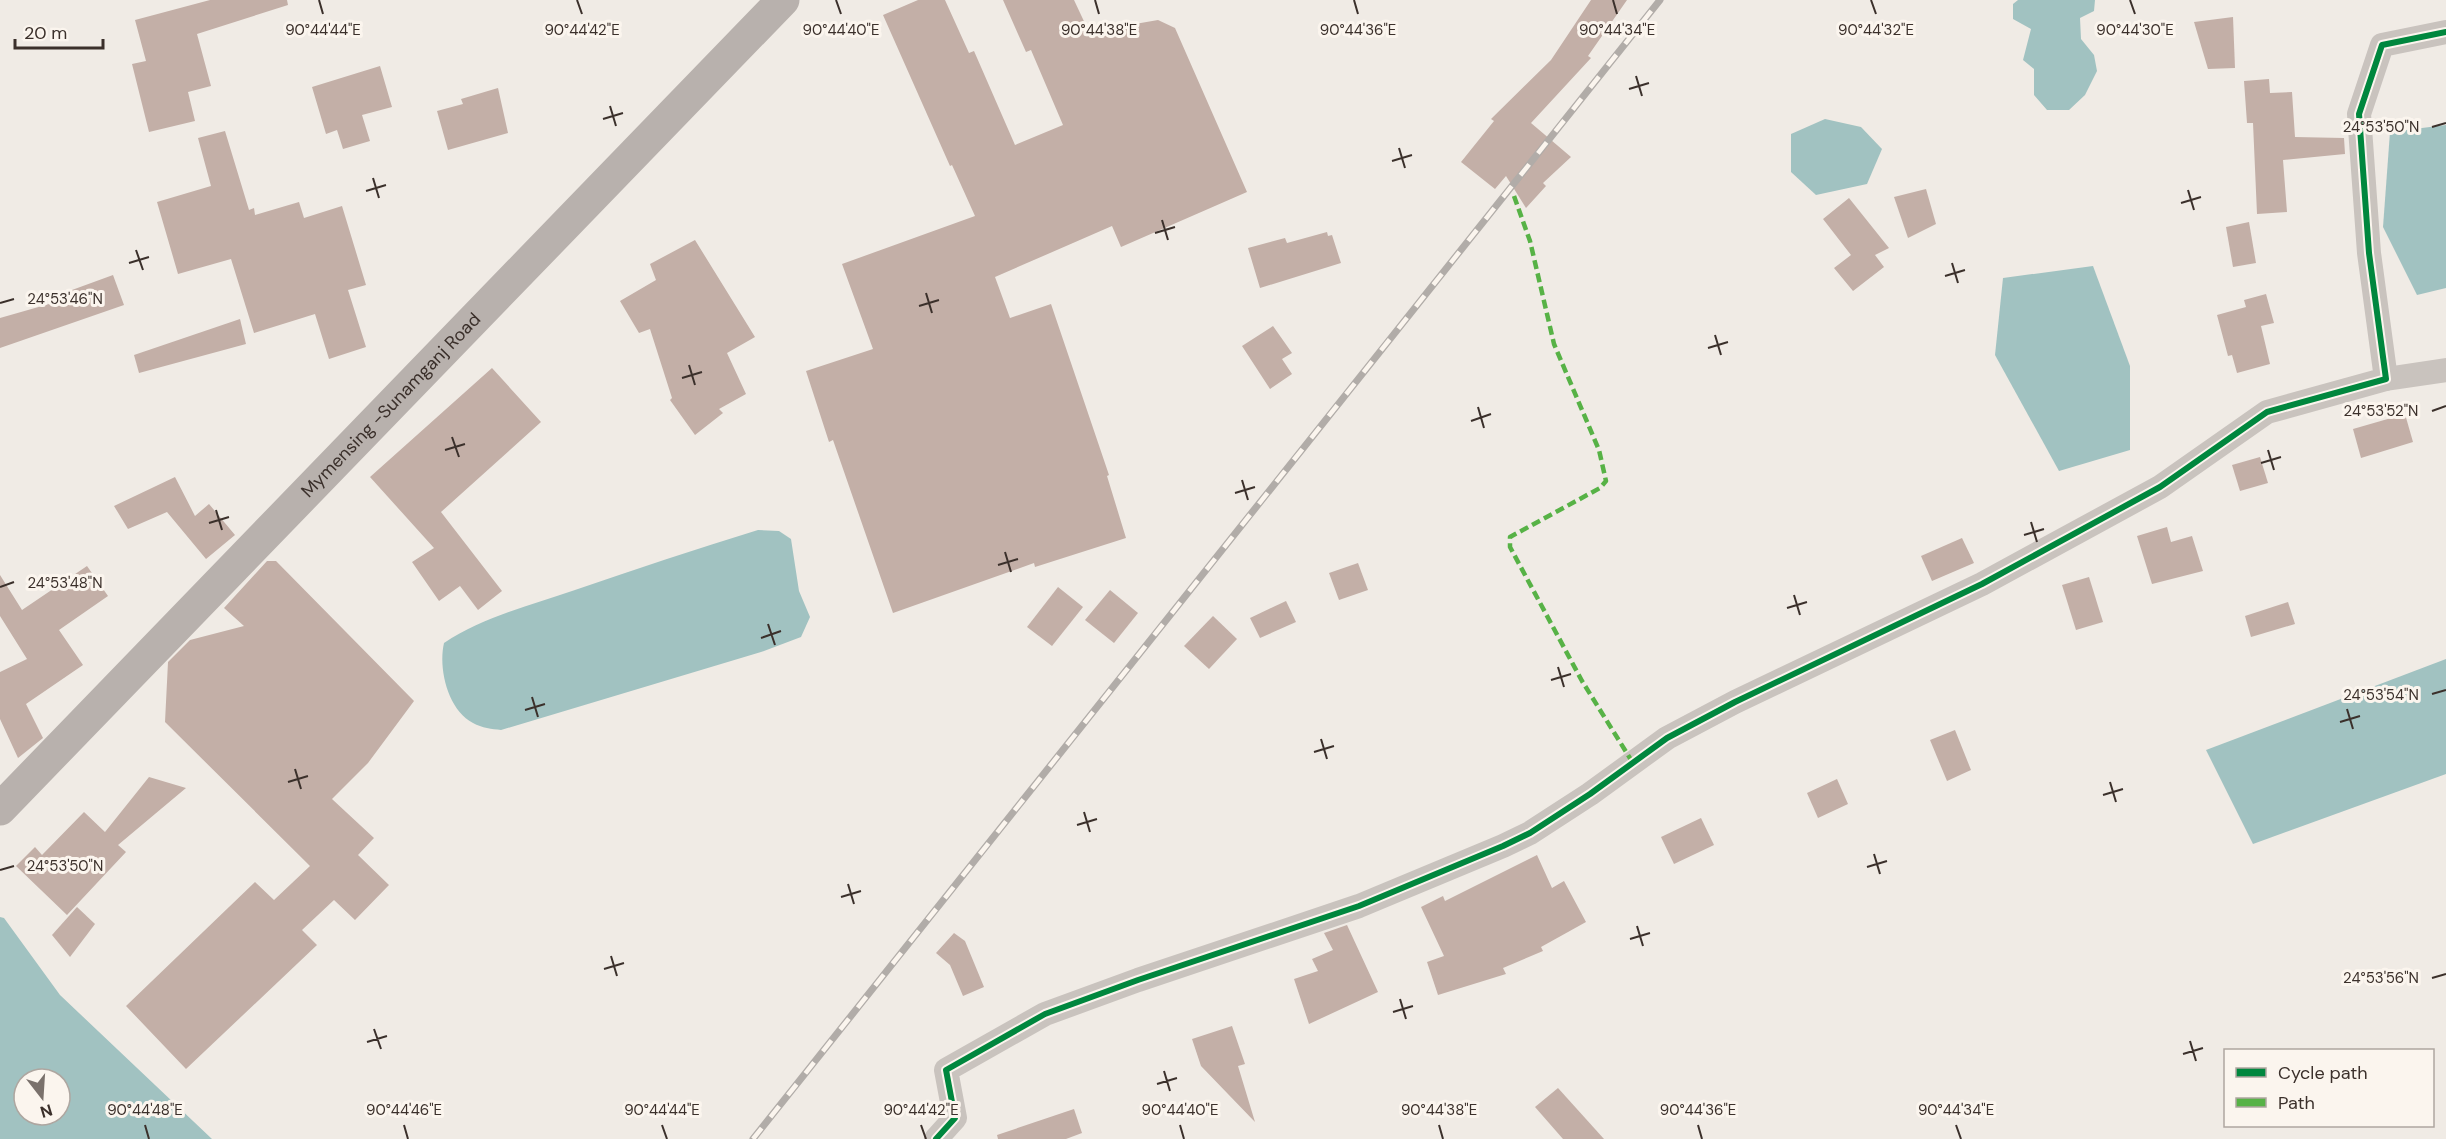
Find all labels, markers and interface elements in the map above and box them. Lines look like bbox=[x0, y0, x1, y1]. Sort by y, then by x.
scale bar bbox=[15, 12, 104, 50]
text: 90°44'44"E bbox=[285, 20, 361, 40]
text: 90°44'42"E bbox=[544, 20, 620, 40]
text: 90°44'40"E bbox=[803, 20, 879, 40]
text: 90°44'38"E bbox=[1061, 20, 1137, 40]
text: 90°44'36"E bbox=[1320, 20, 1396, 40]
text: 90°44'34"E bbox=[1579, 20, 1655, 40]
text: 90°44'32"E bbox=[1838, 20, 1914, 40]
text: 90°44'30"E bbox=[2096, 20, 2174, 40]
text: 20 m bbox=[24, 21, 67, 45]
text: 24°53'50"N bbox=[2343, 117, 2419, 137]
text: 24°53'46"N bbox=[27, 289, 103, 309]
street label: Mymensing -Sunamganj Road bbox=[296, 308, 486, 503]
text: 24°53'52"N bbox=[2344, 401, 2418, 421]
text: 24°53'48"N bbox=[27, 573, 103, 593]
text: 24°53'54"N bbox=[2343, 685, 2419, 705]
text: 24°53'50"N bbox=[27, 856, 103, 876]
text: 24°53'56"N bbox=[2343, 968, 2419, 988]
legend bbox=[2224, 1049, 2434, 1127]
text: Cycle path bbox=[2278, 1061, 2368, 1085]
north arrow bbox=[12, 1067, 72, 1127]
text: Path bbox=[2278, 1091, 2315, 1115]
text: N bbox=[38, 1099, 55, 1123]
text: 90°44'48"E bbox=[107, 1100, 183, 1120]
text: 90°44'46"E bbox=[366, 1100, 442, 1120]
text: 90°44'44"E bbox=[624, 1100, 700, 1120]
text: 90°44'42"E bbox=[883, 1100, 959, 1120]
text: 90°44'40"E bbox=[1142, 1100, 1218, 1120]
text: 90°44'38"E bbox=[1401, 1100, 1477, 1120]
text: 90°44'36"E bbox=[1660, 1100, 1736, 1120]
text: 90°44'34"E bbox=[1918, 1100, 1994, 1120]

